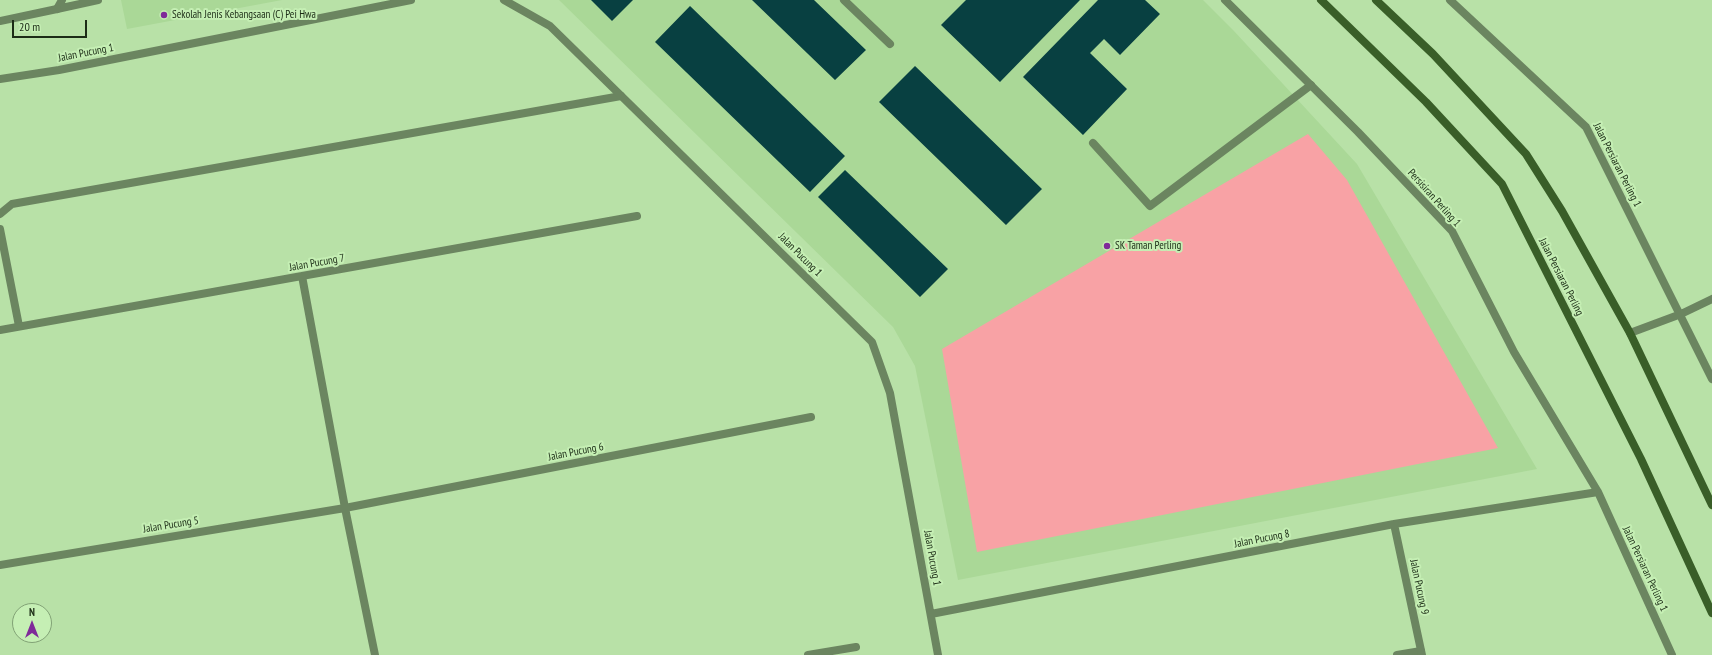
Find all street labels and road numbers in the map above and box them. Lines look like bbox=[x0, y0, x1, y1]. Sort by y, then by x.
street label: Jalan Pucung 1 bbox=[57, 41, 115, 65]
street label: Jalan Persiaran Perling 1 bbox=[1590, 121, 1644, 209]
street label: Persisiran Perling 1 bbox=[1405, 166, 1463, 230]
street label: Jalan Pucung 1 bbox=[775, 230, 825, 280]
street label: Jalan Persiaran Perling bbox=[1536, 236, 1586, 318]
street label: Jalan Pucung 7 bbox=[288, 252, 346, 274]
street label: Jalan Pucung 6 bbox=[547, 440, 605, 464]
street label: Jalan Pucung 5 bbox=[142, 514, 200, 536]
street label: Jalan Persiaran Perling 1 bbox=[1619, 524, 1671, 614]
street label: Jalan Pucung 8 bbox=[1233, 527, 1291, 551]
street label: Jalan Pucung 1 bbox=[921, 529, 943, 587]
street label: Jalan Pucung 9 bbox=[1407, 558, 1431, 616]

